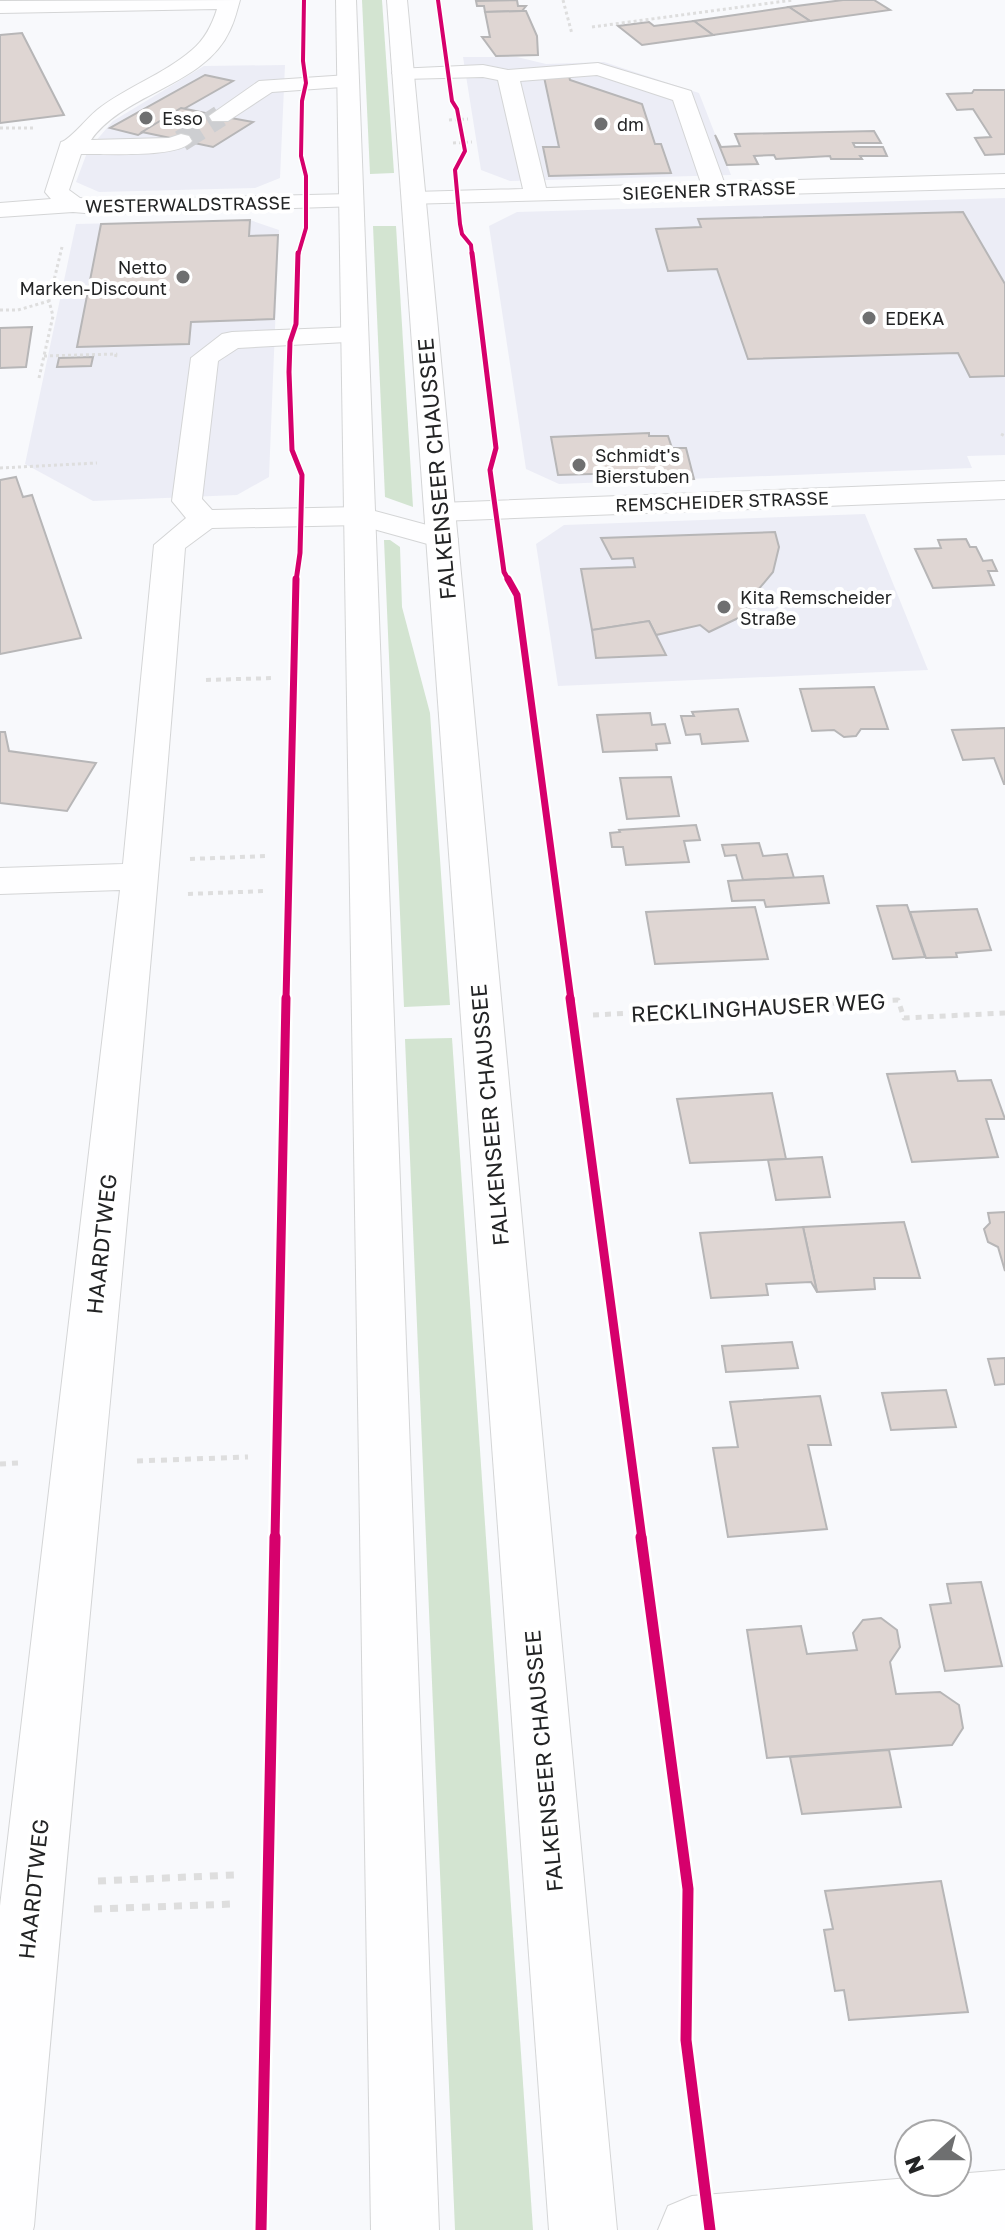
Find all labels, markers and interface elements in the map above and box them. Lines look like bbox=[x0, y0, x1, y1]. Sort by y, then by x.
place label: Esso bbox=[162, 107, 203, 129]
marker: Esso bbox=[137, 109, 155, 127]
place label: dm bbox=[617, 113, 644, 135]
marker: dm bbox=[592, 115, 610, 133]
street label: SIEGENER STRASSE bbox=[622, 176, 796, 204]
street label: WESTERWALDSTRASSE bbox=[85, 191, 291, 217]
place label: Netto Marken-Discount bbox=[20, 256, 167, 299]
marker: Netto Marken-Discount bbox=[174, 268, 192, 286]
place label: EDEKA bbox=[885, 307, 944, 329]
marker: EDEKA bbox=[860, 309, 878, 327]
street label: FALKENSEER CHAUSSEE bbox=[411, 337, 461, 601]
place label: Schmidt's Bierstuben bbox=[595, 444, 690, 487]
marker: Schmidt's Bierstuben bbox=[570, 456, 588, 474]
street label: REMSCHEIDER STRASSE bbox=[615, 486, 829, 516]
place label: Kita Remscheider Straße bbox=[740, 586, 892, 629]
marker: Kita Remscheider Straße bbox=[715, 598, 733, 616]
street label: FALKENSEER CHAUSSEE bbox=[464, 983, 514, 1247]
street label: RECKLINGHAUSER WEG bbox=[630, 987, 886, 1027]
street label: HAARDTWEG bbox=[80, 1173, 122, 1315]
street label: FALKENSEER CHAUSSEE bbox=[518, 1629, 568, 1893]
street label: HAARDTWEG bbox=[12, 1818, 54, 1960]
north arrow bbox=[893, 2118, 973, 2198]
text: N bbox=[898, 2153, 929, 2178]

